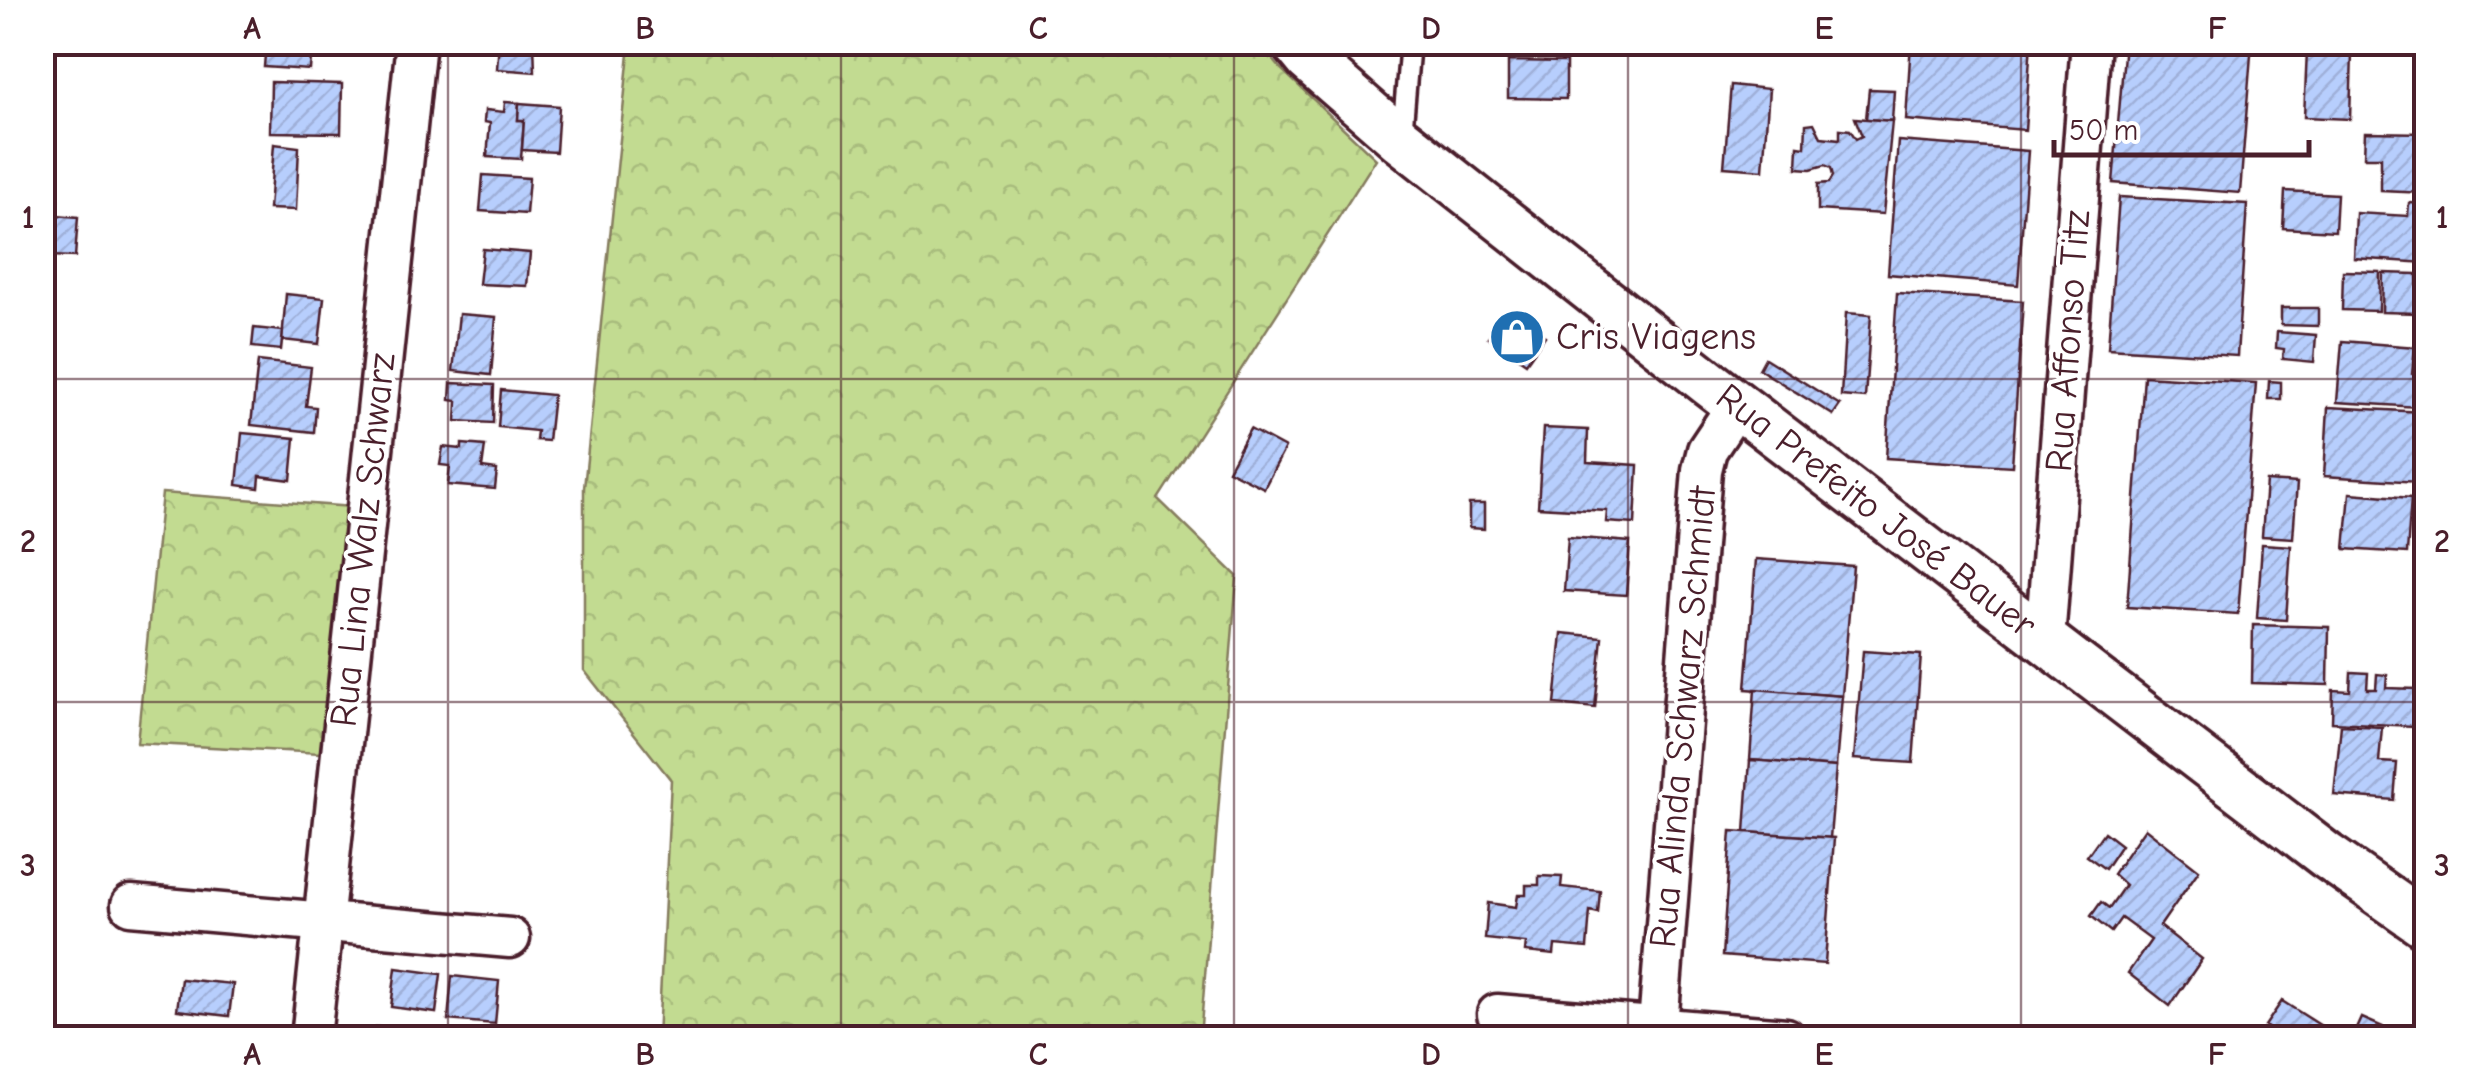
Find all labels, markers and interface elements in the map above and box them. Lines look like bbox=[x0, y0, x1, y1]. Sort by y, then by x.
text: A bbox=[243, 10, 261, 47]
text: B bbox=[635, 10, 655, 47]
text: C bbox=[1028, 10, 1048, 47]
text: D bbox=[1421, 10, 1441, 47]
text: E bbox=[1815, 10, 1834, 47]
text: F bbox=[2208, 10, 2227, 47]
scale bar bbox=[2054, 95, 2309, 157]
text: 50 m bbox=[2069, 113, 2138, 148]
text: 1 bbox=[22, 199, 34, 236]
text: 1 bbox=[2436, 199, 2448, 236]
street label: Rua Affonso Titz bbox=[2037, 209, 2099, 473]
shop icon: Cris Viagens bbox=[1487, 307, 1547, 367]
place label: Cris Viagens bbox=[1556, 315, 1756, 359]
street label: Rua Lina Walz Schwarz bbox=[321, 351, 405, 729]
street label: Rua Prefeito José Bauer bbox=[1708, 375, 2045, 647]
street label: Rua Alinda Schwarz Schmidt bbox=[1641, 483, 1725, 950]
text: 2 bbox=[20, 523, 36, 560]
text: 2 bbox=[2434, 523, 2450, 560]
text: 3 bbox=[20, 847, 36, 884]
text: 3 bbox=[2434, 847, 2450, 884]
text: A bbox=[243, 1036, 261, 1073]
text: B bbox=[635, 1036, 655, 1073]
text: C bbox=[1028, 1036, 1048, 1073]
text: D bbox=[1421, 1036, 1441, 1073]
text: E bbox=[1815, 1036, 1834, 1073]
text: F bbox=[2208, 1036, 2227, 1073]

